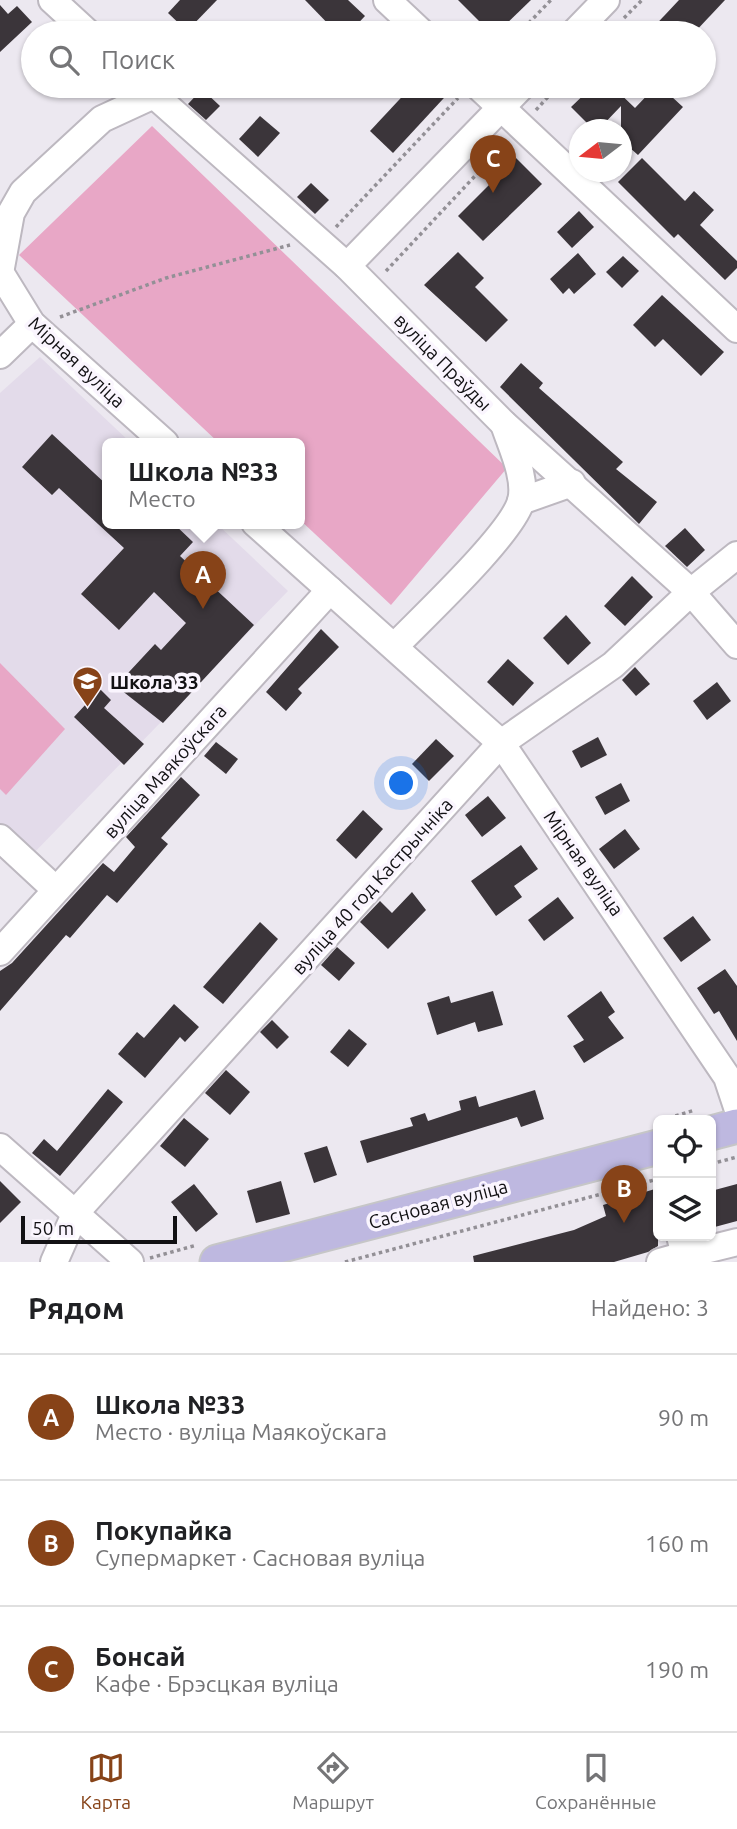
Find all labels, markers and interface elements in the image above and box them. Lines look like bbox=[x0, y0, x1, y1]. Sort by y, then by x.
search box bbox=[21, 21, 716, 98]
icon: search bbox=[45, 41, 83, 79]
text: Поиск bbox=[101, 45, 175, 74]
north arrow bbox=[569, 119, 632, 182]
pin: C bbox=[470, 135, 516, 193]
street label: вуліца Праўды bbox=[390, 309, 496, 415]
street label: Мірная вуліца bbox=[24, 312, 130, 412]
popup bbox=[102, 438, 305, 529]
text: Школа №33 bbox=[128, 457, 279, 486]
text: Место bbox=[128, 486, 196, 511]
pin: A bbox=[180, 551, 226, 609]
school or university icon: Школа 33 bbox=[70, 665, 104, 709]
place label: Школа 33 bbox=[110, 671, 199, 693]
street label: вуліца Маякоўскага bbox=[99, 700, 231, 842]
your location bbox=[384, 766, 418, 800]
street label: вуліца 40 год Кастрычніка bbox=[287, 793, 457, 979]
street label: Мірная вуліца bbox=[540, 806, 628, 920]
map controls bbox=[653, 1115, 716, 1241]
button: locate bbox=[653, 1115, 716, 1178]
pin: B bbox=[601, 1165, 647, 1223]
street label: Сасновая вуліца bbox=[366, 1175, 510, 1233]
button: layers bbox=[653, 1178, 716, 1241]
scale bar bbox=[21, 1213, 177, 1245]
text: 50 m bbox=[32, 1217, 74, 1239]
text: Рядом bbox=[28, 1291, 124, 1325]
text: Найдено: 3 bbox=[591, 1295, 709, 1320]
text: Школа №33 bbox=[95, 1390, 245, 1419]
text: A bbox=[43, 1405, 59, 1430]
text: 90 m bbox=[658, 1405, 709, 1430]
text: Место · вуліца Маякоўскага bbox=[95, 1419, 387, 1444]
text: Покупайка bbox=[95, 1516, 232, 1545]
text: B bbox=[43, 1531, 59, 1556]
text: 160 m bbox=[645, 1531, 709, 1556]
text: Супермаркет · Сасновая вуліца bbox=[95, 1545, 425, 1570]
text: Бонсай bbox=[95, 1642, 186, 1671]
text: C bbox=[44, 1657, 58, 1682]
text: 190 m bbox=[645, 1657, 709, 1682]
text: Кафе · Брэсцкая вуліца bbox=[95, 1671, 339, 1696]
tab: Карта bbox=[81, 1749, 131, 1813]
tab: Маршрут bbox=[292, 1749, 374, 1813]
tab: Сохранённые bbox=[535, 1749, 657, 1813]

